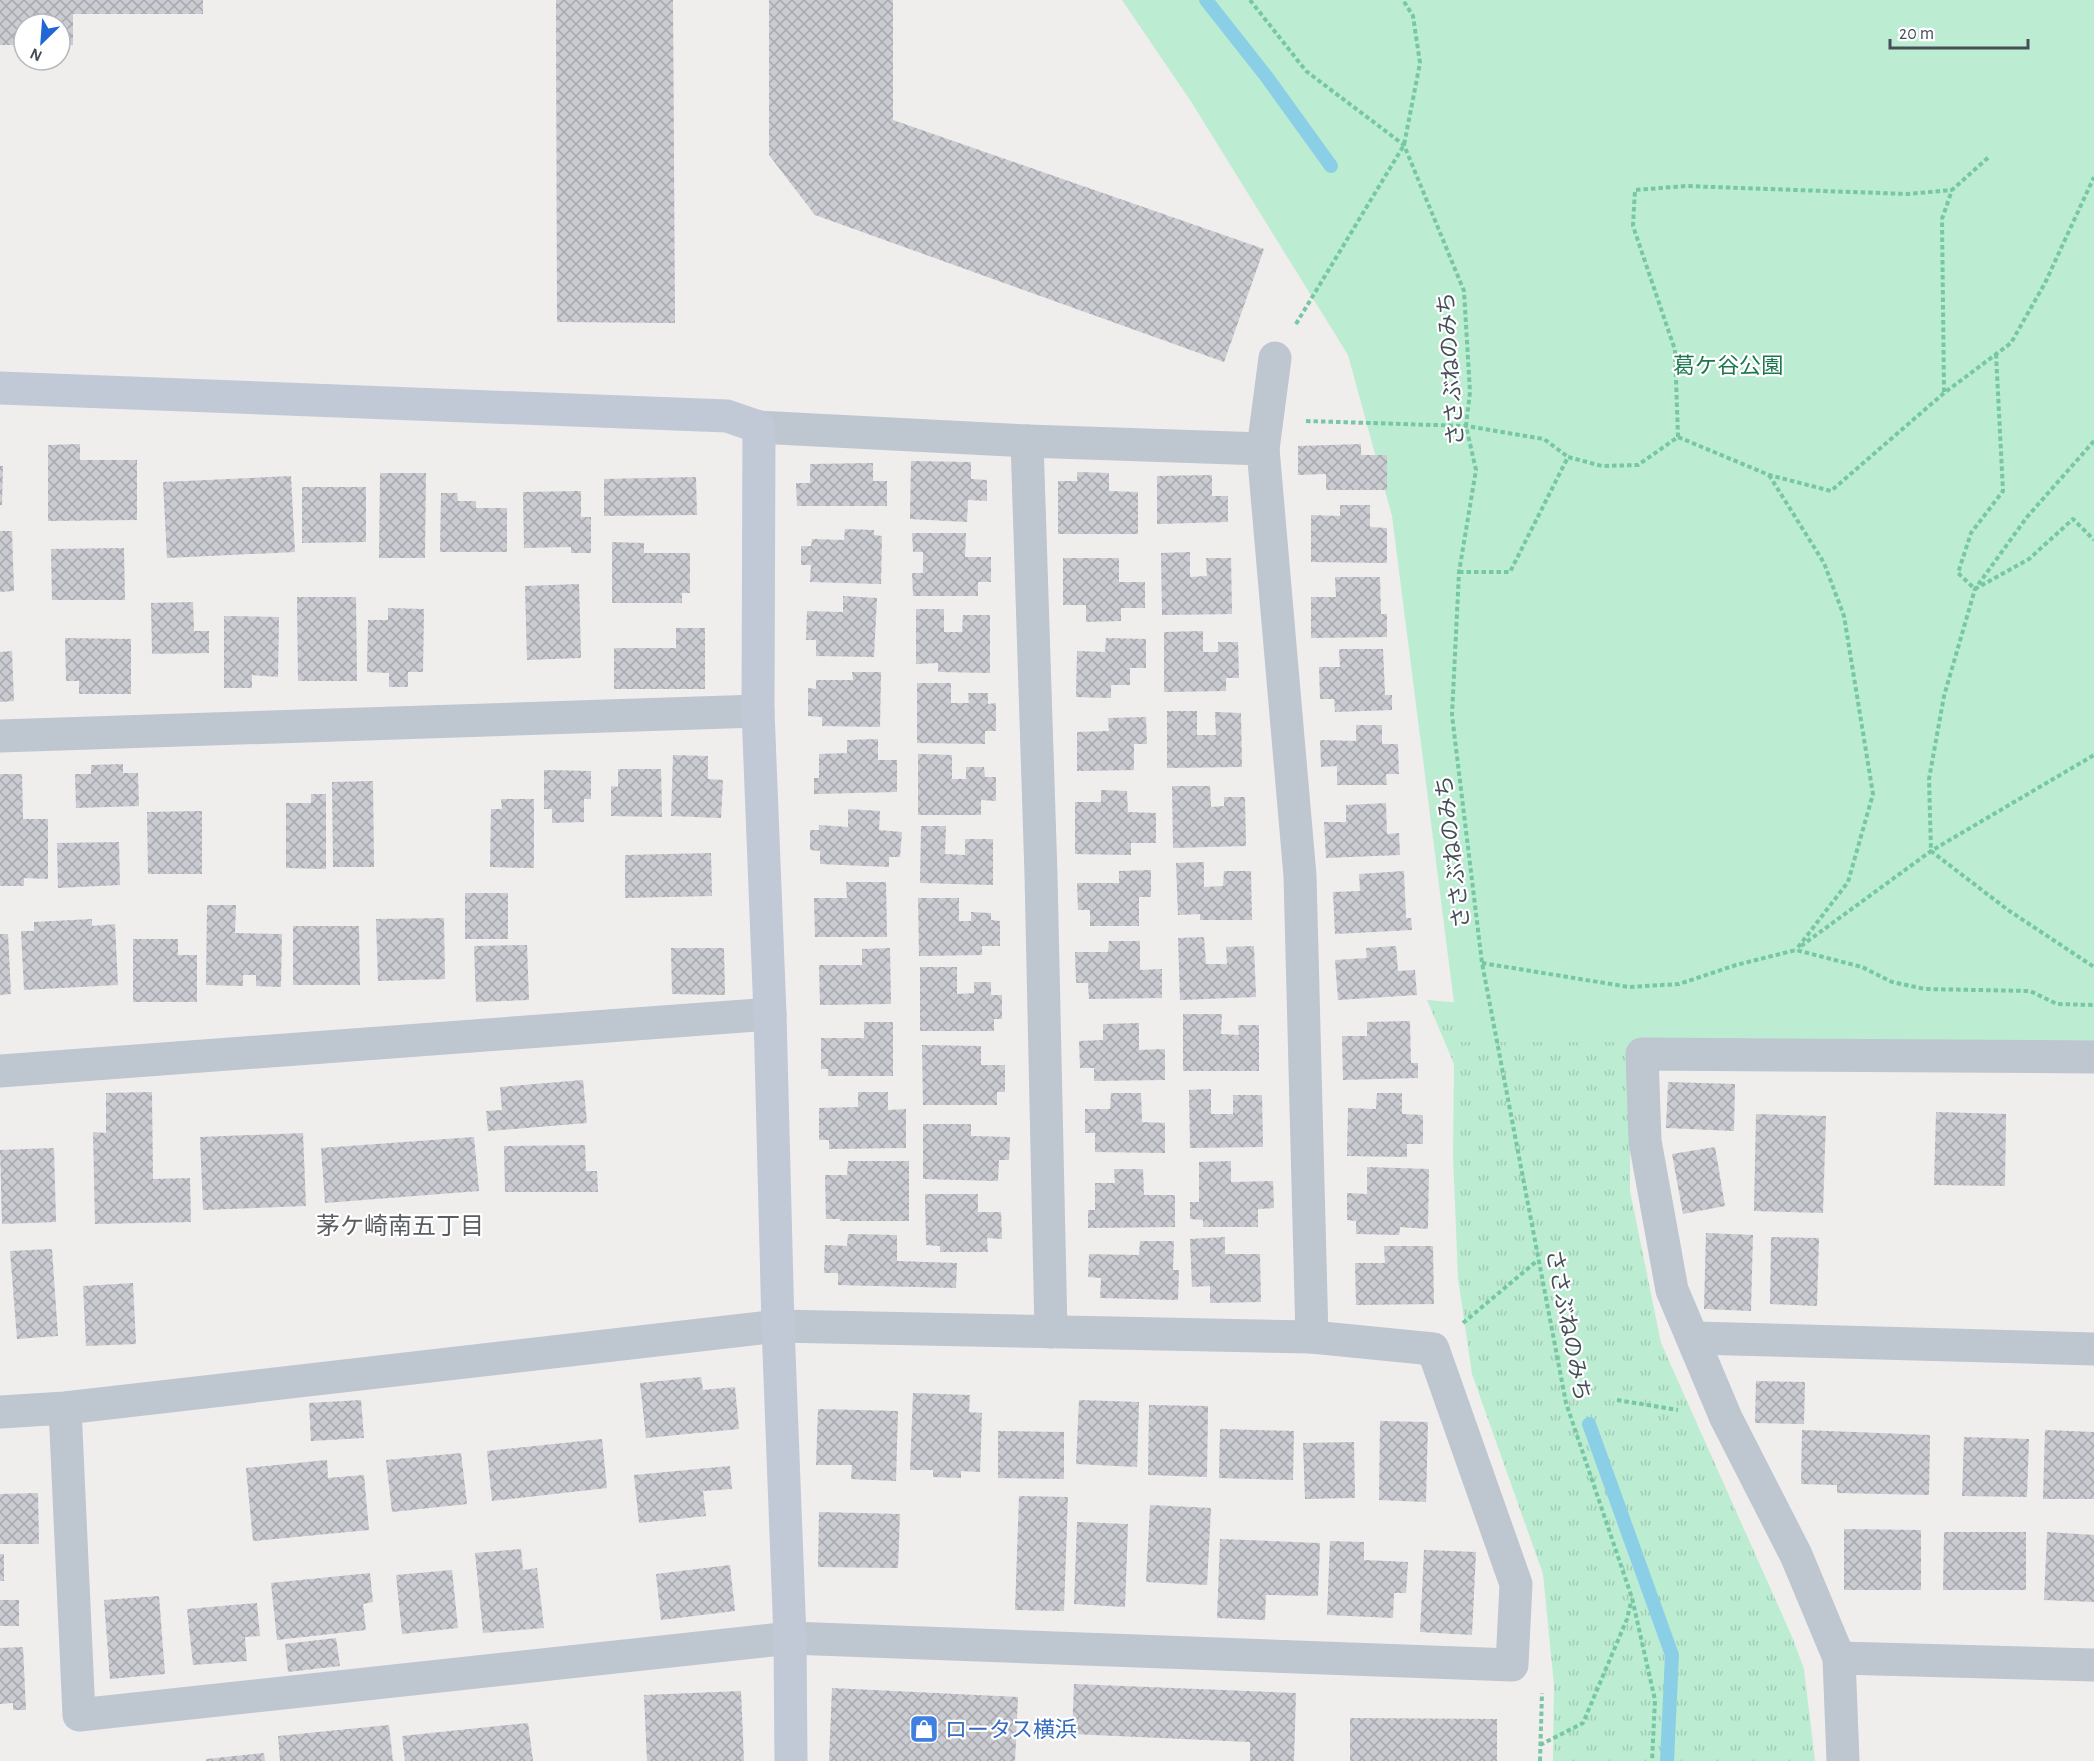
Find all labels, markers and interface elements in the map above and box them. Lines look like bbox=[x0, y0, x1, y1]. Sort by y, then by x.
north arrow bbox=[12, 12, 72, 72]
scale bar bbox=[1890, 12, 2028, 50]
text: 20 m bbox=[1899, 25, 1934, 43]
text: N bbox=[28, 45, 45, 64]
street label: ささぶねのみち bbox=[1435, 291, 1467, 447]
park label: 葛ケ谷公園 bbox=[1673, 354, 1783, 377]
street label: ささぶねのみち bbox=[1433, 774, 1473, 930]
district label: 茅ケ崎南五丁目 bbox=[316, 1213, 484, 1239]
street label: ささぶねのみち bbox=[1543, 1247, 1594, 1403]
shop icon: ロータス横浜 bbox=[908, 1713, 940, 1745]
place label: ロータス横浜 bbox=[945, 1718, 1077, 1741]

